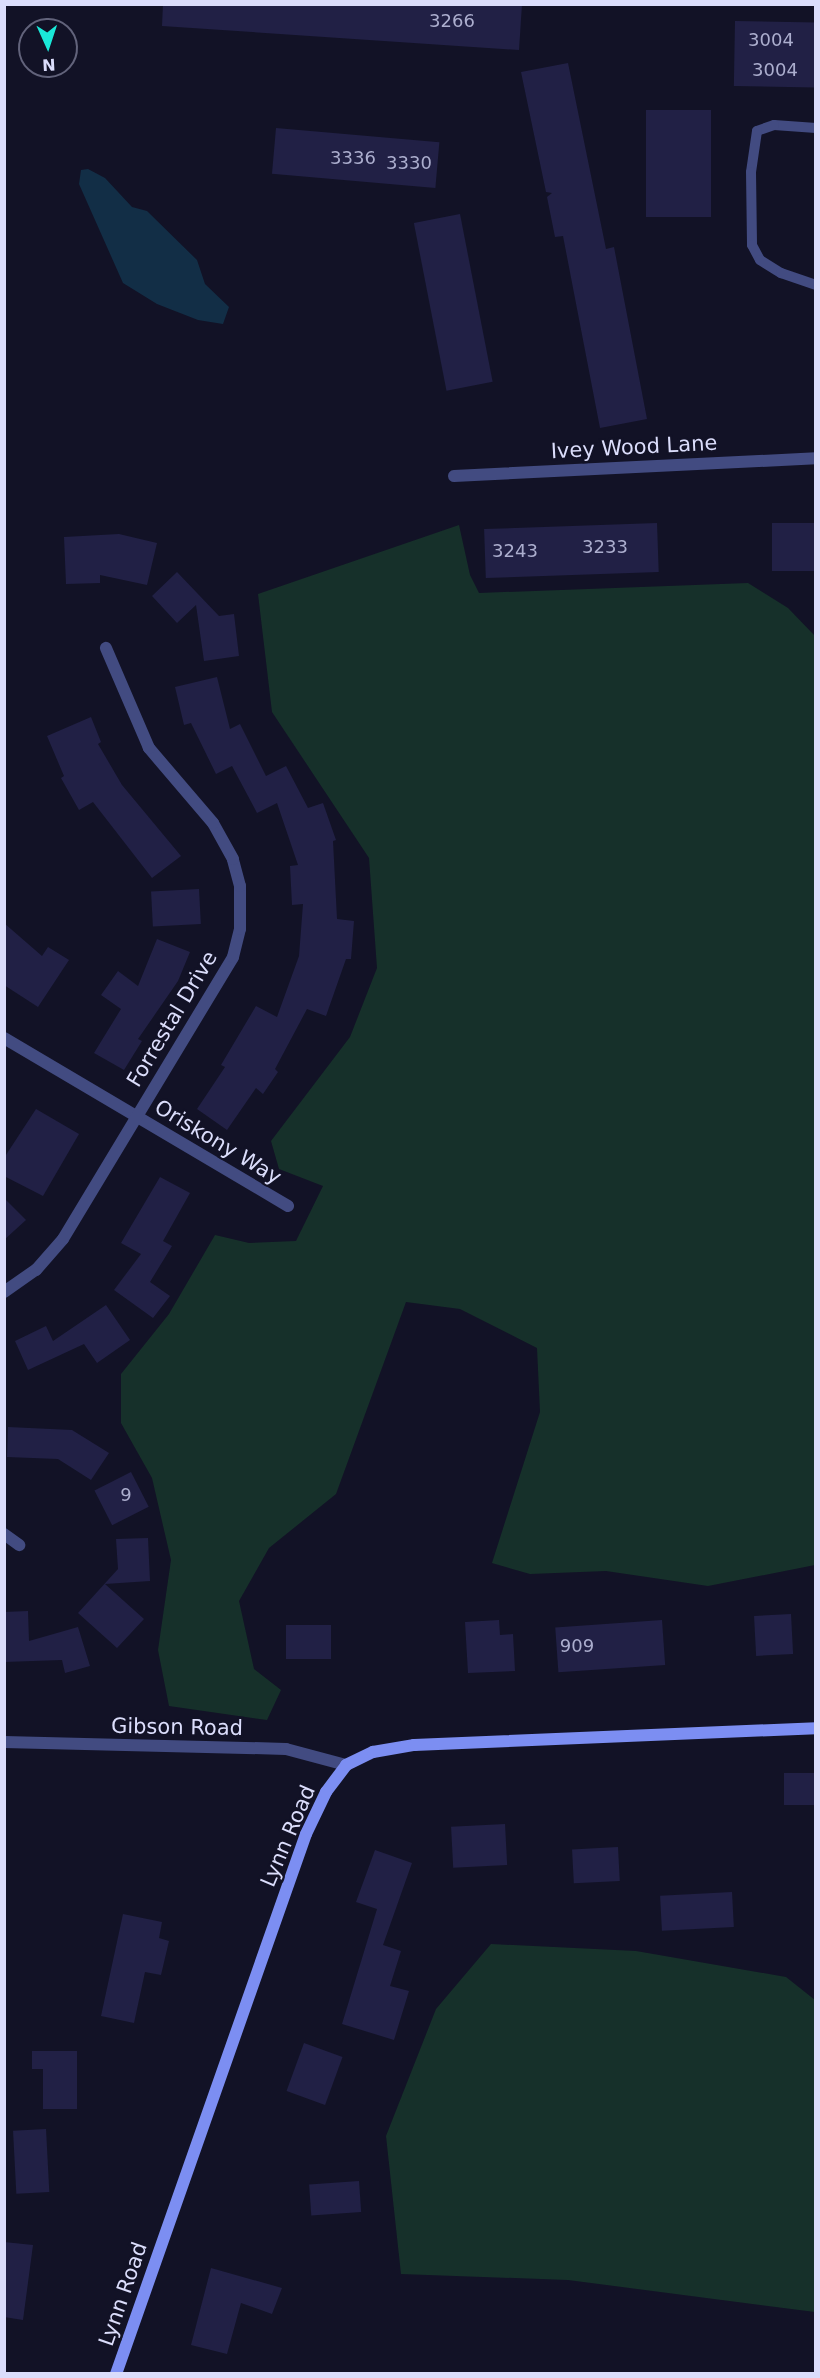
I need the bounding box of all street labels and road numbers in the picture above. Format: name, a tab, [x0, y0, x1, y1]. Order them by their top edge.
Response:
street label: Ivey Wood Lane	[550, 430, 718, 464]
street label: Forrestal Drive	[122, 946, 222, 1092]
street label: Oriskony Way	[150, 1094, 286, 1190]
street label: Gibson Road	[111, 1713, 243, 1741]
street label: Lynn Road	[255, 1781, 321, 1891]
street label: Lynn Road	[93, 2239, 153, 2349]

